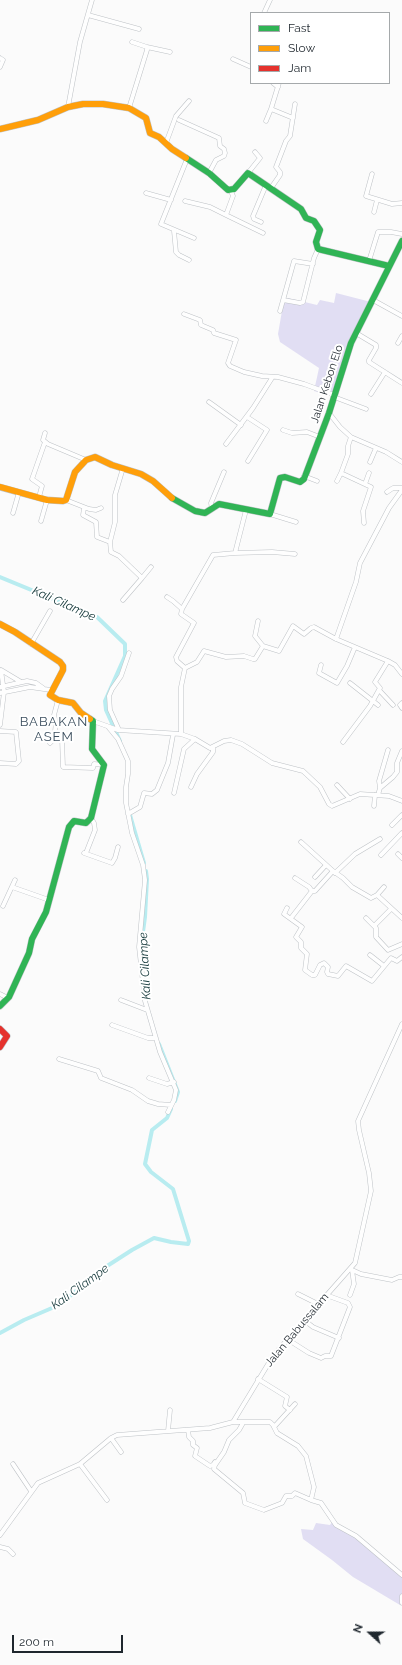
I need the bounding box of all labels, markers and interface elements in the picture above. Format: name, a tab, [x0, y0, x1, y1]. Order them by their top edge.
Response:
legend	[250, 12, 390, 84]
text: Fast	[288, 21, 311, 35]
text: Slow	[288, 41, 315, 55]
text: Jam	[288, 61, 311, 75]
street label: Jalan Kebon Elo	[308, 343, 346, 425]
water label: Kali Cilampe	[30, 584, 98, 624]
district label: BABAKAN ASEM	[20, 714, 88, 745]
water label: Kali Cilampe	[136, 932, 154, 1000]
water label: Kali Cilampe	[48, 1261, 112, 1313]
street label: Jalan Babussalam	[262, 1291, 332, 1369]
north arrow	[350, 1613, 390, 1653]
text: N	[351, 1622, 366, 1635]
scale bar	[14, 1627, 125, 1653]
text: 200 m	[19, 1635, 54, 1649]

